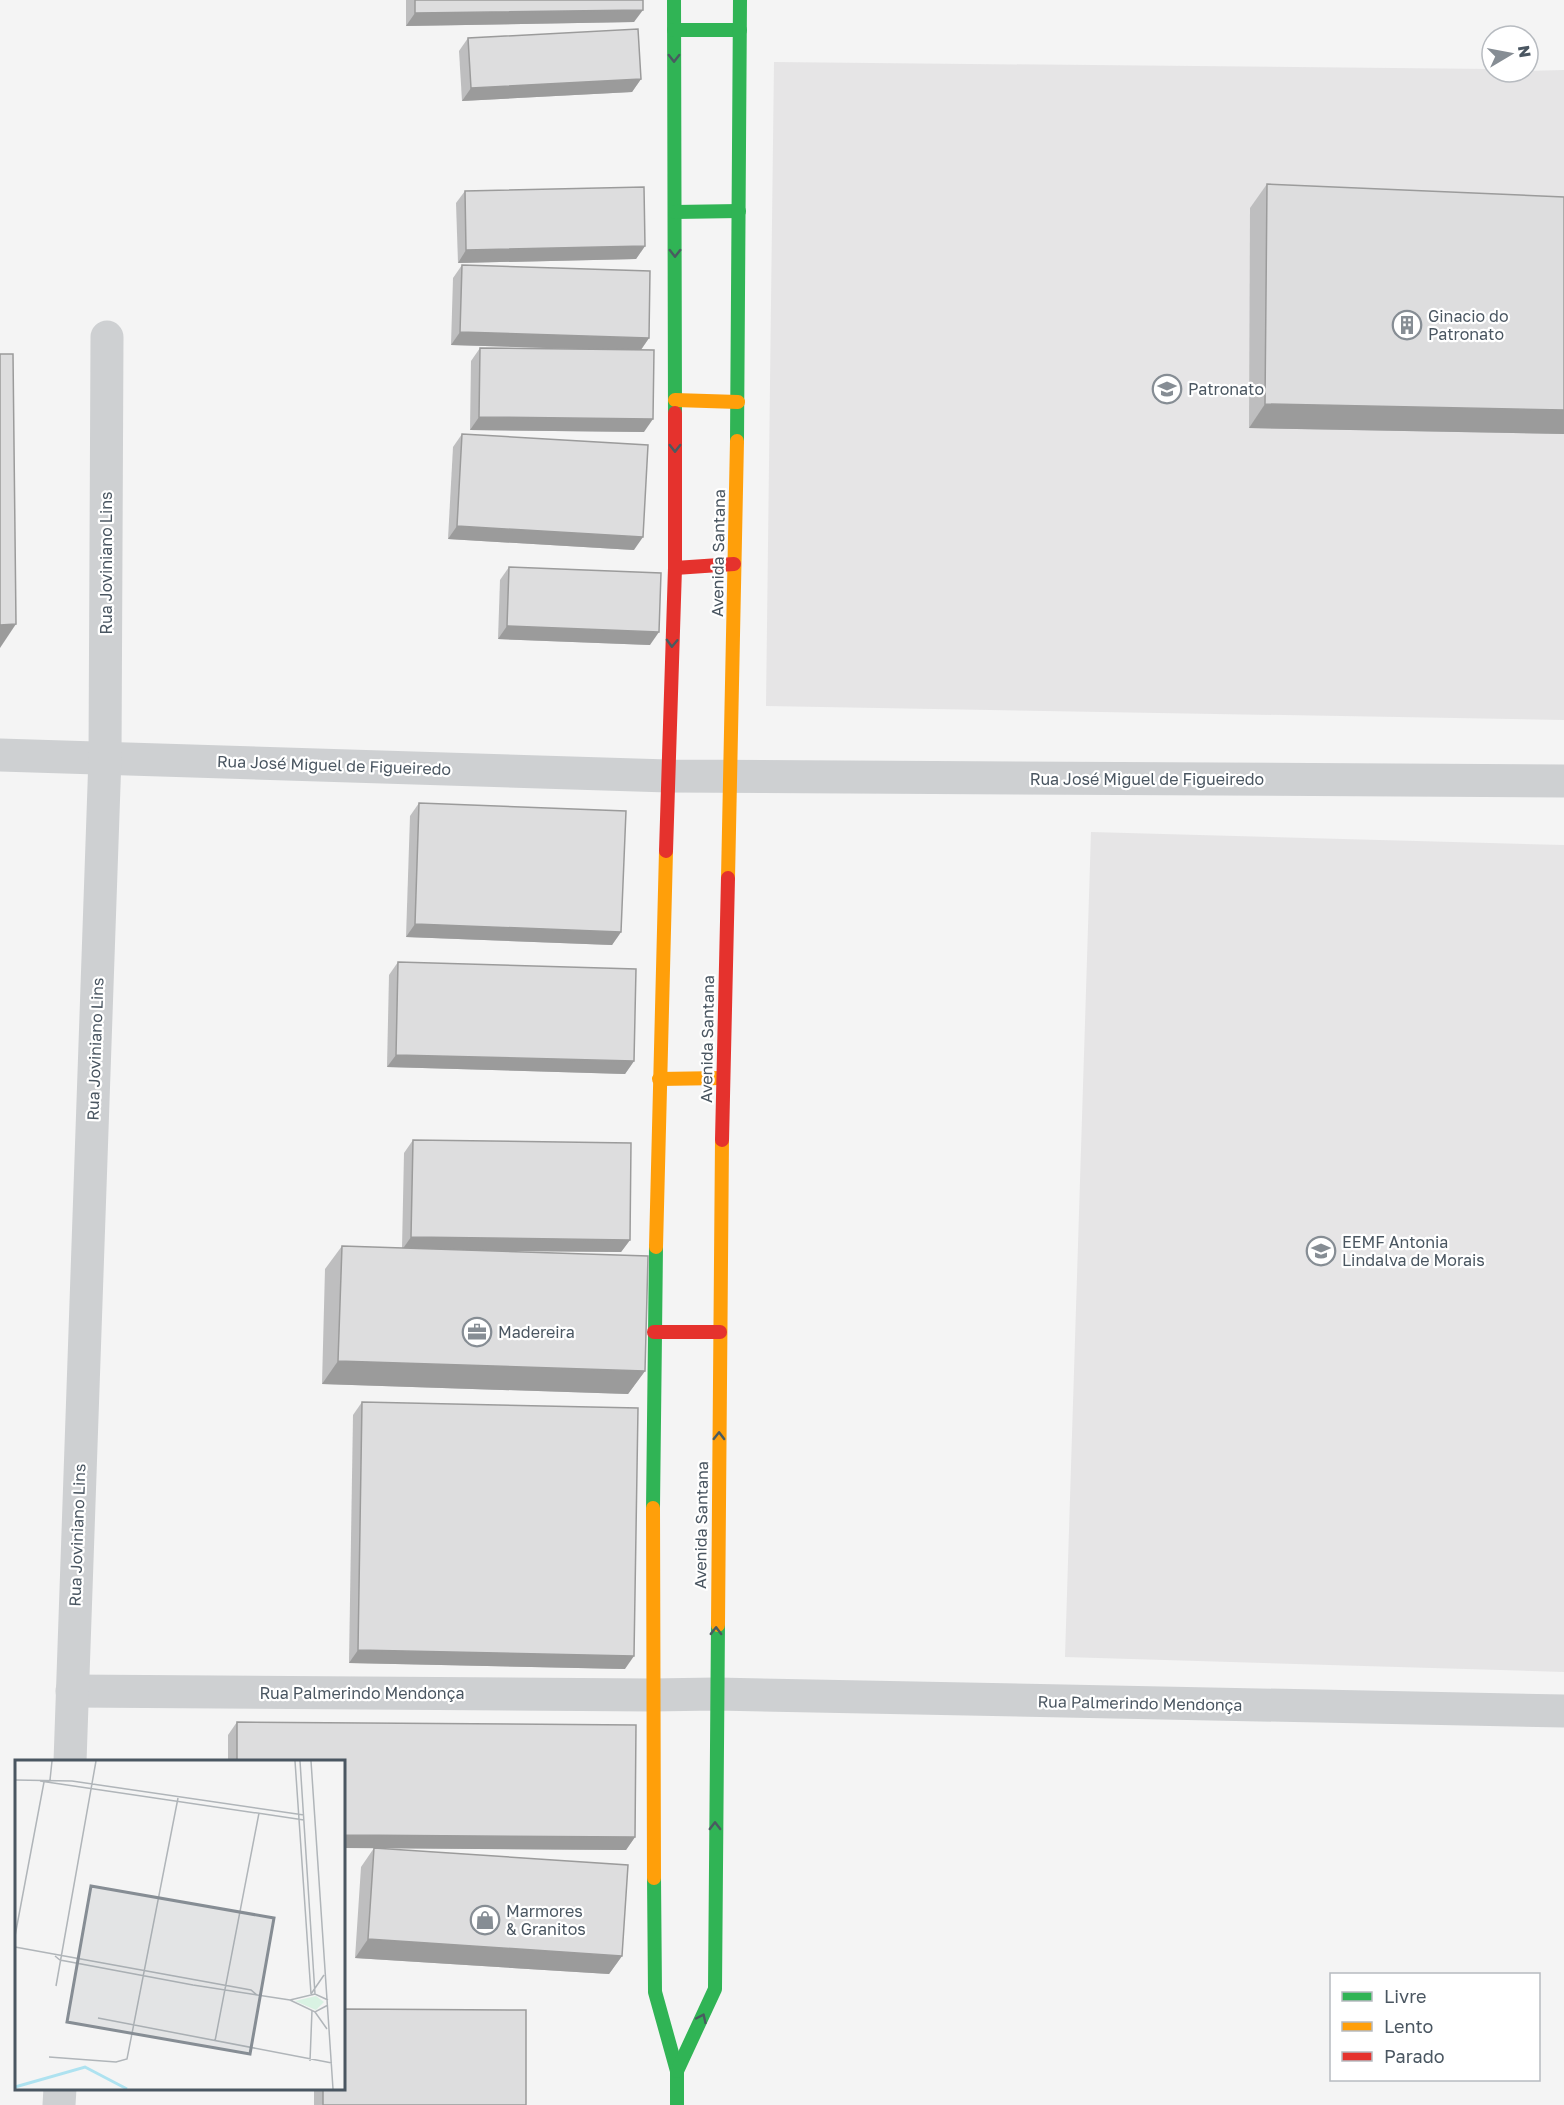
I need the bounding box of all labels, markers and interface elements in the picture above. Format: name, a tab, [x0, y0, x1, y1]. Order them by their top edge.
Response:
north arrow	[1480, 24, 1540, 84]
text: N	[1514, 44, 1536, 59]
one-way arrow	[668, 54, 680, 63]
one-way arrow	[669, 249, 681, 258]
place label: Ginacio do Patronato	[1428, 306, 1509, 344]
building icon: Ginacio do Patronato	[1391, 309, 1423, 341]
school or university icon: Patronato	[1151, 373, 1183, 405]
place label: Patronato	[1188, 379, 1264, 399]
one-way arrow	[669, 444, 681, 453]
street label: Avenida Santana	[707, 489, 729, 617]
street label: Rua Joviniano Lins	[96, 491, 116, 635]
one-way arrow	[666, 639, 678, 648]
street label: Rua José Miguel de Figueiredo	[217, 751, 451, 779]
street label: Rua José Miguel de Figueiredo	[1030, 769, 1264, 789]
street label: Avenida Santana	[696, 975, 718, 1103]
street label: Rua Joviniano Lins	[83, 977, 107, 1121]
place label: EEMF Antonia Lindalva de Morais	[1342, 1232, 1485, 1270]
school or university icon: EEMF Antonia Lindalva de Morais	[1305, 1235, 1337, 1267]
office icon: Madereira	[461, 1316, 493, 1348]
place label: Madereira	[498, 1322, 575, 1342]
one-way arrow	[713, 1431, 725, 1440]
street label: Avenida Santana	[690, 1461, 712, 1589]
street label: Rua Joviniano Lins	[65, 1463, 89, 1607]
one-way arrow	[710, 1626, 723, 1635]
street label: Rua Palmerindo Mendonça	[260, 1683, 464, 1703]
street label: Rua Palmerindo Mendonça	[1037, 1691, 1243, 1715]
inset map	[15, 1760, 345, 2090]
one-way arrow	[709, 1821, 721, 1830]
place label: Marmores & Granitos	[506, 1901, 586, 1939]
shop icon: Marmores & Granitos	[469, 1904, 501, 1936]
legend	[1330, 1973, 1540, 2081]
text: Livre	[1384, 1985, 1426, 2007]
one-way arrow	[694, 2013, 706, 2024]
text: Lento	[1384, 2015, 1433, 2037]
text: Parado	[1384, 2045, 1445, 2067]

